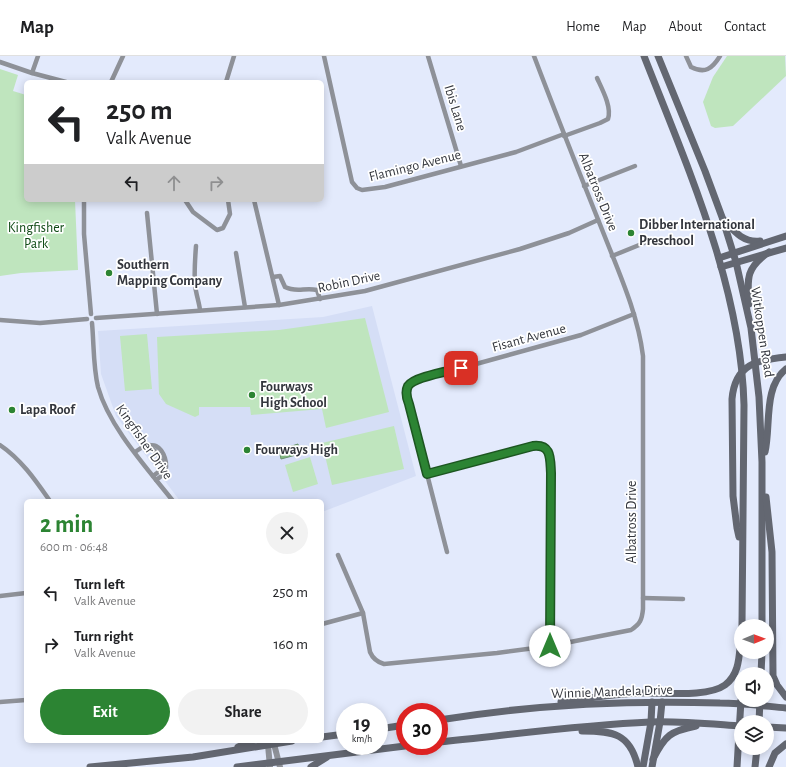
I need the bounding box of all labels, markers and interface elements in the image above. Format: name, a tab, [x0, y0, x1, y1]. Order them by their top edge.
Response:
text: Map	[20, 18, 54, 37]
text: Home	[566, 20, 600, 34]
text: Map	[622, 20, 646, 34]
text: About	[668, 20, 702, 34]
text: Contact	[724, 20, 766, 34]
street label: Ibis Lane	[441, 83, 469, 133]
icon: left	[40, 96, 92, 148]
text: 250 m	[106, 97, 173, 125]
text: Valk Avenue	[106, 130, 192, 148]
street label: Flamingo Avenue	[367, 148, 463, 184]
street label: Albatross Drive	[576, 151, 620, 233]
icon: left	[121, 172, 143, 194]
icon: ahead	[163, 172, 185, 194]
icon: right	[205, 172, 227, 194]
place label: Dibber International Preschool	[639, 218, 755, 248]
park label: Kingfisher Park	[8, 221, 65, 251]
marker: Dibber International Preschool	[626, 228, 636, 238]
place label: Southern Mapping Company	[117, 258, 223, 288]
marker: Southern Mapping Company	[104, 268, 114, 278]
street label: Robin Drive	[317, 269, 381, 295]
street label: Witkoppen Road	[748, 286, 776, 378]
street label: Fisant Avenue	[491, 321, 567, 355]
pin	[444, 351, 478, 385]
icon: arrive	[450, 357, 472, 379]
place label: Fourways High School	[260, 380, 327, 410]
marker: Fourways High School	[247, 390, 257, 400]
street label: Kingfisher Drive	[113, 402, 175, 482]
place label: Lapa Roof	[20, 403, 76, 417]
marker: Lapa Roof	[7, 405, 17, 415]
place label: Fourways High	[255, 443, 338, 457]
marker: Fourways High	[242, 445, 252, 455]
street label: Albatross Drive	[625, 481, 639, 563]
button: close	[266, 512, 308, 554]
text: 2 min	[40, 513, 93, 537]
text: 600 m · 06:48	[40, 541, 108, 554]
text: Turn left	[74, 577, 125, 592]
icon: left	[40, 582, 62, 604]
text: 250 m	[273, 585, 308, 600]
text: Valk Avenue	[74, 595, 136, 608]
north arrow	[734, 619, 774, 659]
map controls	[734, 619, 774, 755]
position arrow	[529, 625, 571, 667]
text: Turn right	[74, 629, 133, 644]
icon: right	[40, 634, 62, 656]
text: 160 m	[273, 637, 308, 652]
text: Valk Avenue	[74, 647, 136, 660]
button: sound	[734, 667, 774, 707]
street label: Winnie Mandela Drive	[551, 683, 673, 701]
button: Exit	[40, 689, 170, 735]
button: Share	[178, 689, 308, 735]
speed limit sign: 30	[396, 703, 448, 755]
text: 19	[354, 714, 370, 734]
button: layers	[734, 715, 774, 755]
text: km/h	[352, 734, 372, 744]

